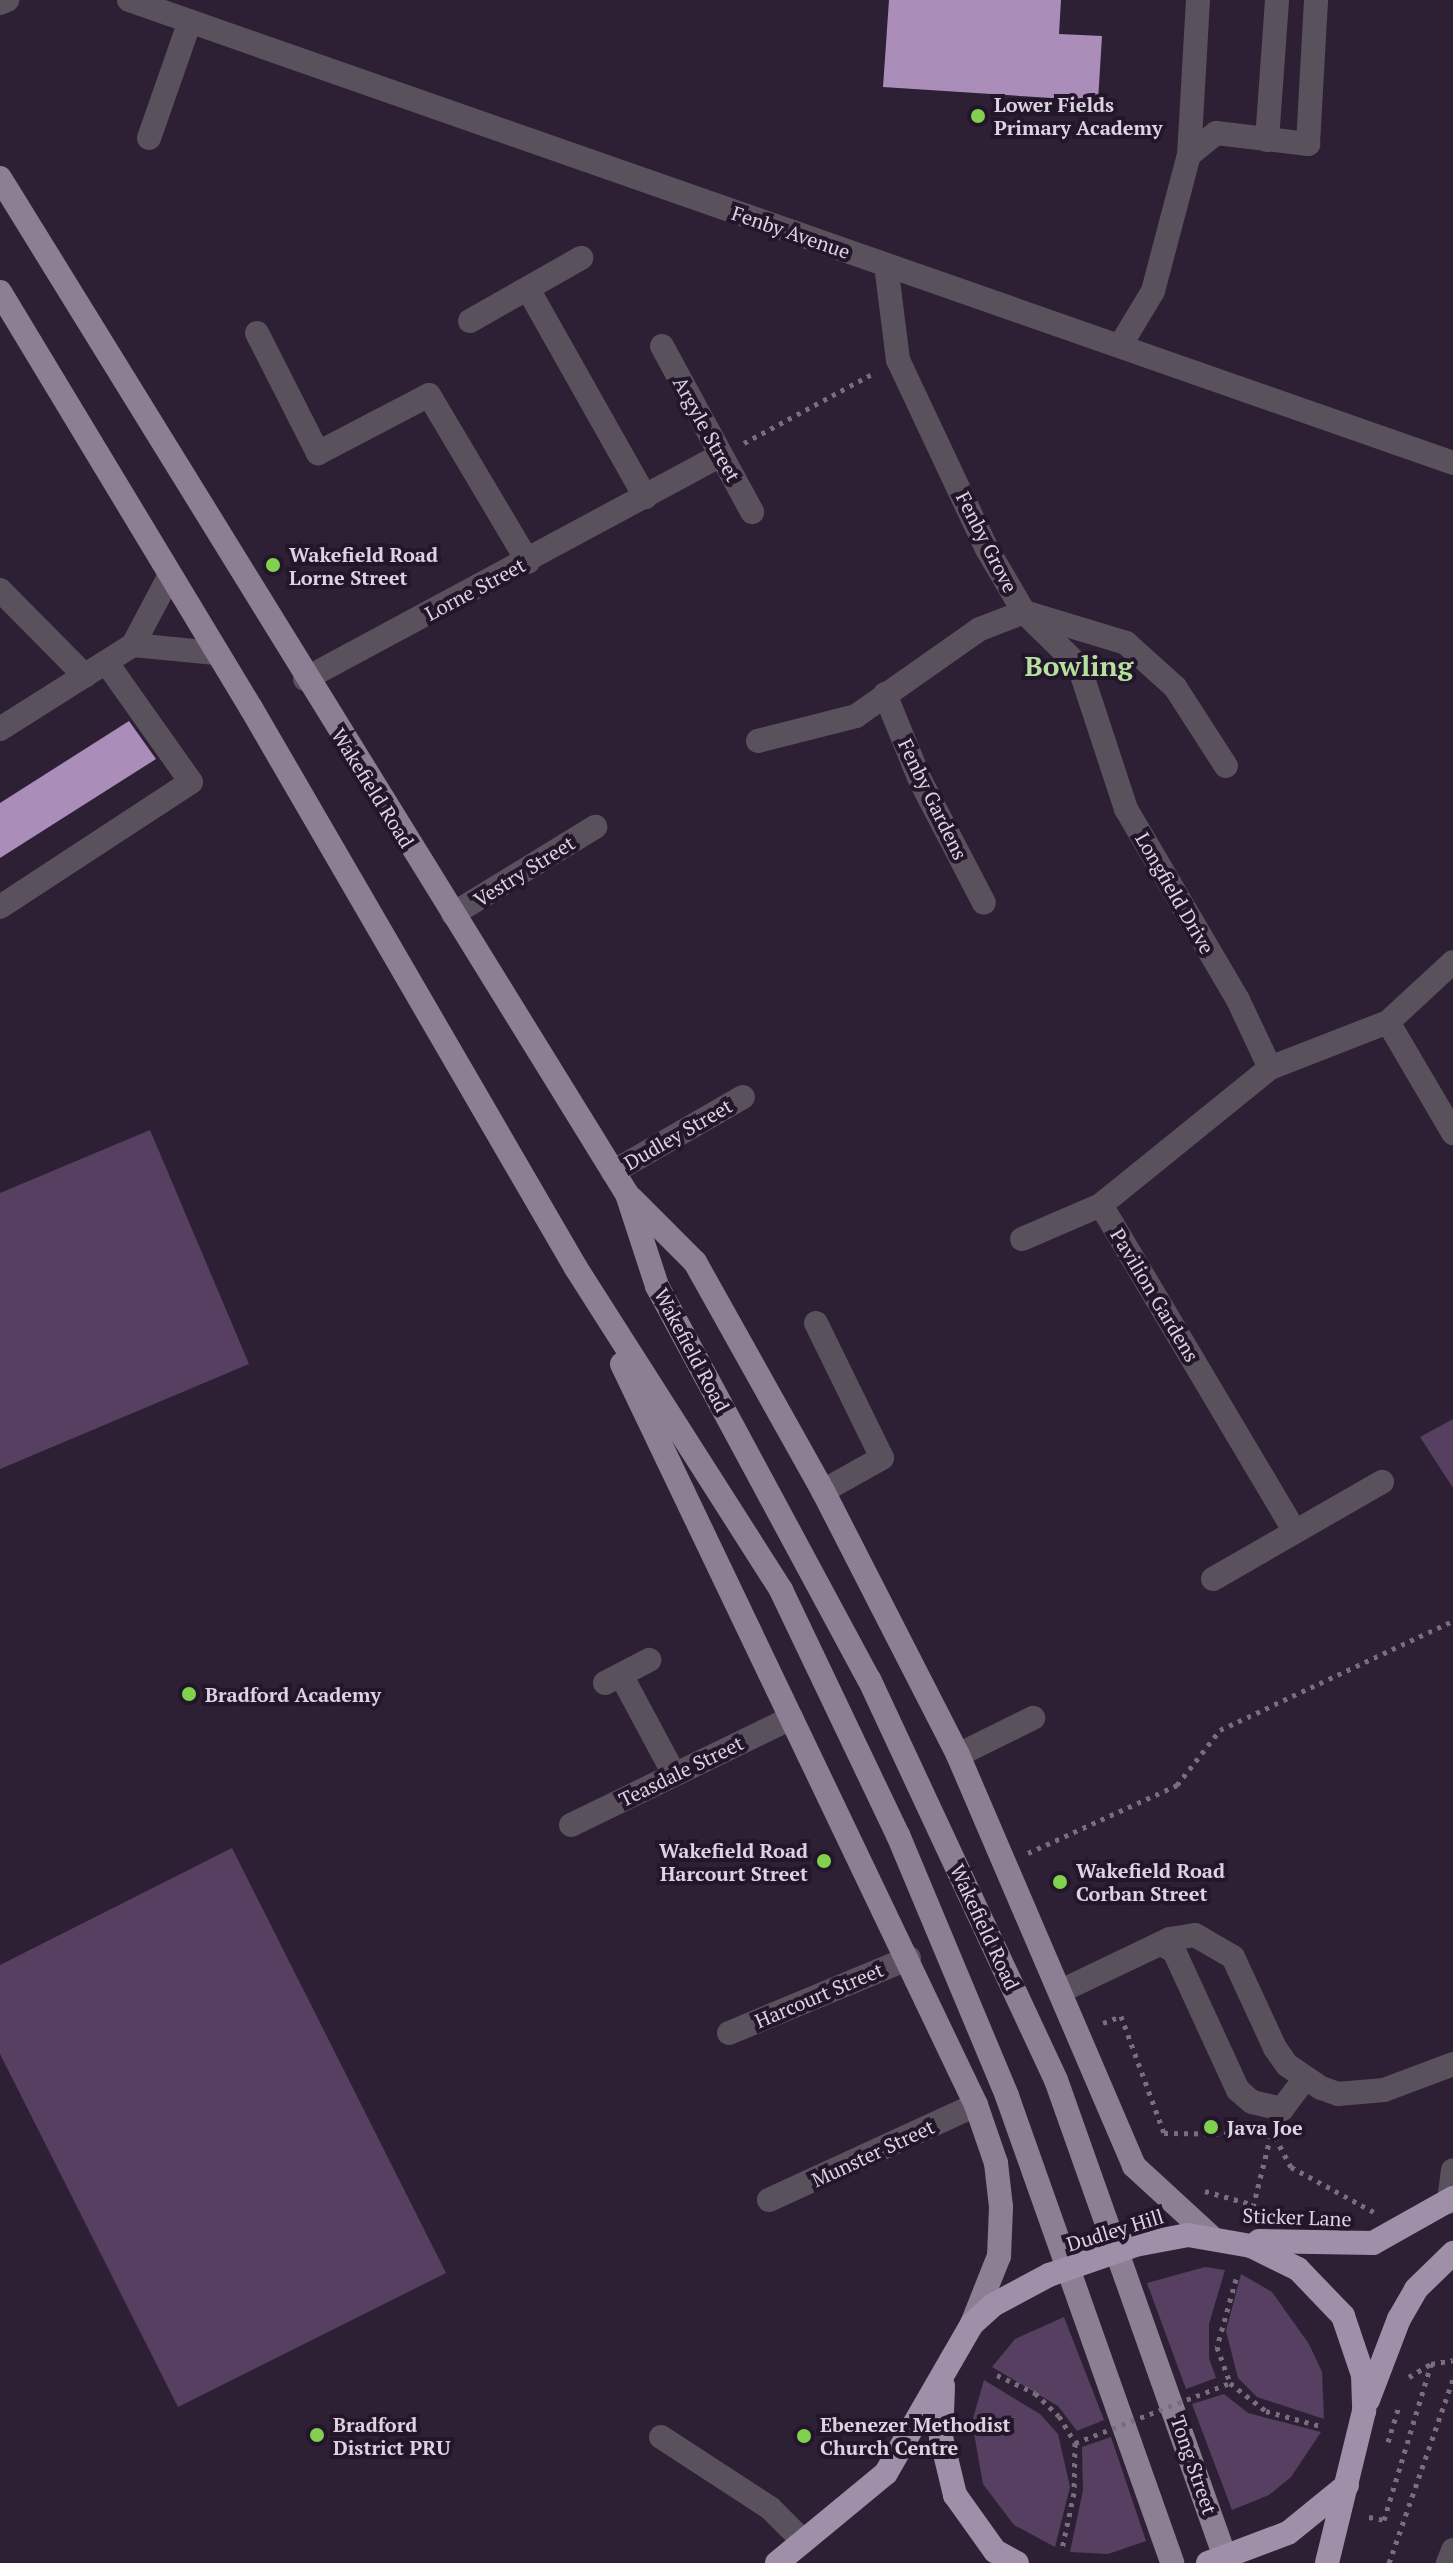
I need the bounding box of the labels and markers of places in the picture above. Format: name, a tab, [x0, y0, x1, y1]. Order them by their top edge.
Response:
place label: Lower Fields Primary Academy	[994, 92, 1163, 139]
marker: Lower Fields Primary Academy	[969, 107, 987, 125]
place label: Wakefield Road Lorne Street	[289, 542, 438, 589]
marker: Wakefield Road Lorne Street	[264, 556, 282, 574]
place label: Bradford Academy	[205, 1682, 381, 1706]
marker: Bradford Academy	[180, 1685, 198, 1703]
place label: Wakefield Road Harcourt Street	[659, 1838, 808, 1885]
marker: Wakefield Road Harcourt Street	[815, 1852, 833, 1870]
place label: Wakefield Road Corban Street	[1076, 1858, 1225, 1905]
marker: Wakefield Road Corban Street	[1051, 1873, 1069, 1891]
place label: Java Joe	[1227, 2115, 1303, 2139]
marker: Java Joe	[1202, 2118, 1220, 2136]
place label: Bradford District PRU	[333, 2412, 450, 2459]
place label: Ebenezer Methodist Church Centre	[820, 2412, 1010, 2459]
marker: Bradford District PRU	[308, 2426, 326, 2444]
marker: Ebenezer Methodist Church Centre	[795, 2427, 813, 2445]

